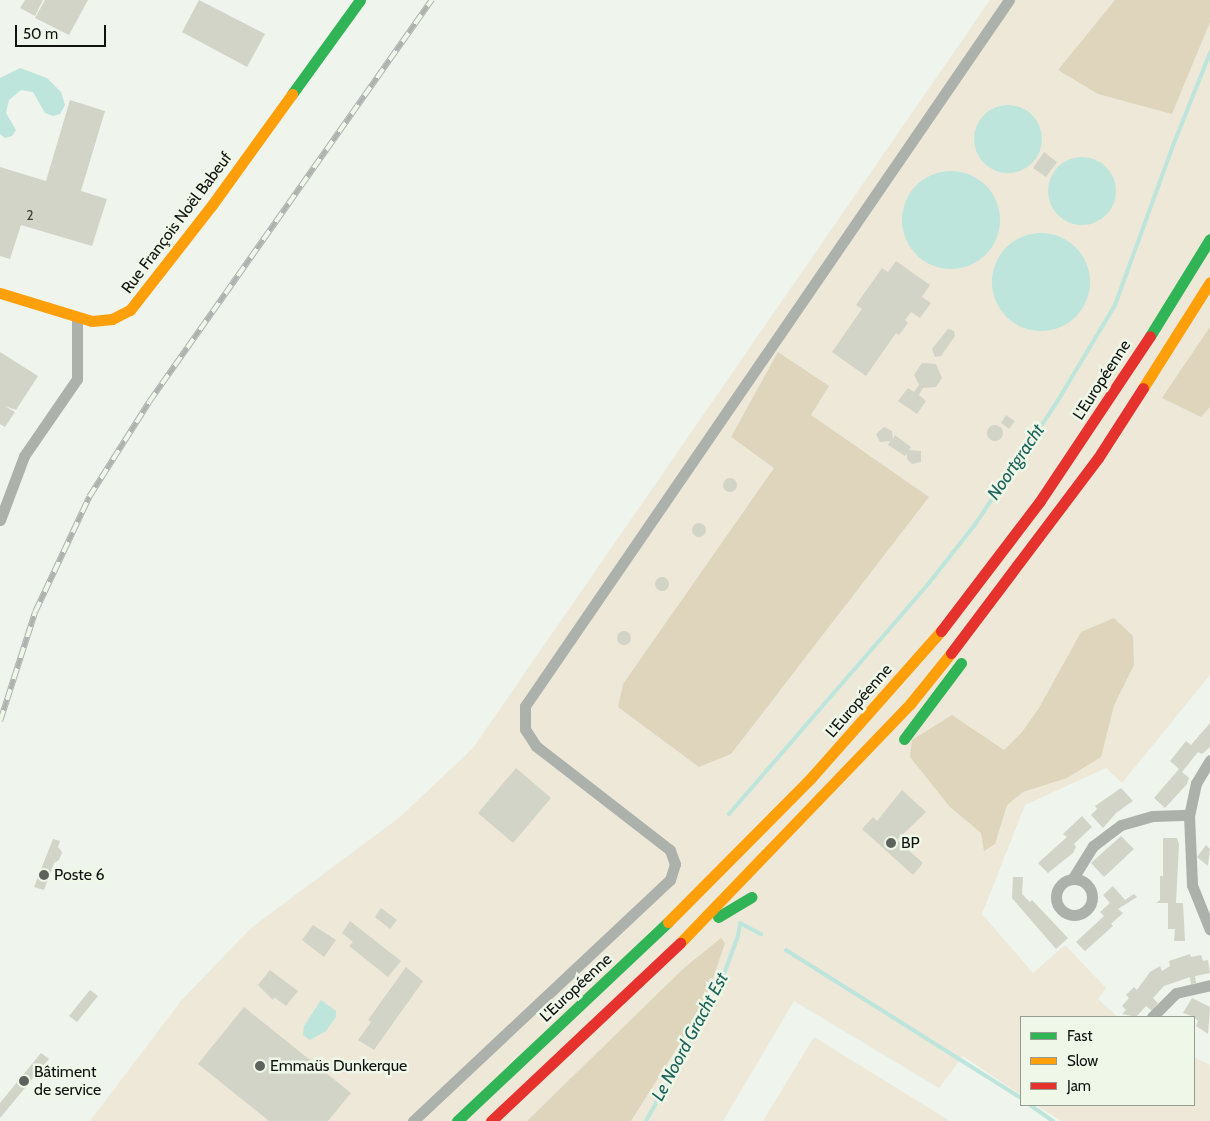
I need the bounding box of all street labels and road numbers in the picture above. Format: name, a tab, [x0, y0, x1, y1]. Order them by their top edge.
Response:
street label: Rue François Noël Babeuf	[118, 149, 236, 297]
street label: L'Européenne	[1069, 336, 1135, 424]
street label: L'Européenne	[822, 660, 896, 742]
street label: L'Européenne	[536, 950, 616, 1026]

